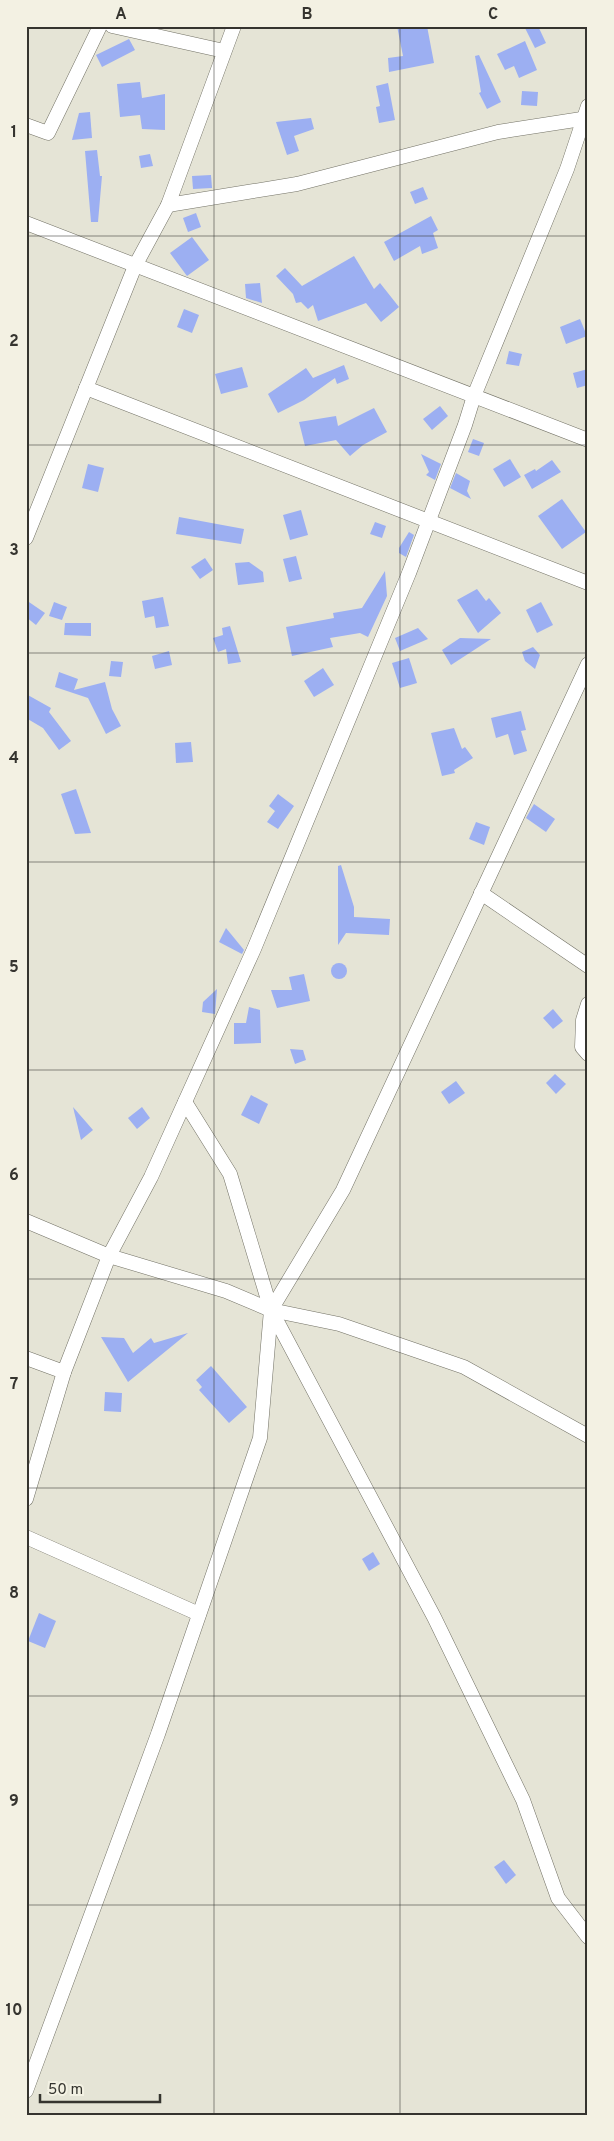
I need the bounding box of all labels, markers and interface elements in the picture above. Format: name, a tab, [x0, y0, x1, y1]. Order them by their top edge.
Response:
text: A	[115, 5, 127, 25]
text: B	[301, 5, 313, 25]
text: C	[488, 5, 498, 25]
text: 1	[11, 123, 17, 143]
text: 2	[9, 332, 19, 352]
text: 3	[9, 541, 19, 561]
text: 4	[9, 749, 19, 769]
text: 5	[9, 958, 19, 978]
text: 6	[9, 1166, 19, 1186]
text: 7	[10, 1375, 18, 1395]
text: 8	[9, 1584, 19, 1604]
text: 9	[9, 1792, 19, 1812]
text: 10	[6, 2001, 22, 2021]
scale bar	[40, 2071, 160, 2103]
text: 50 m	[48, 2081, 83, 2100]

